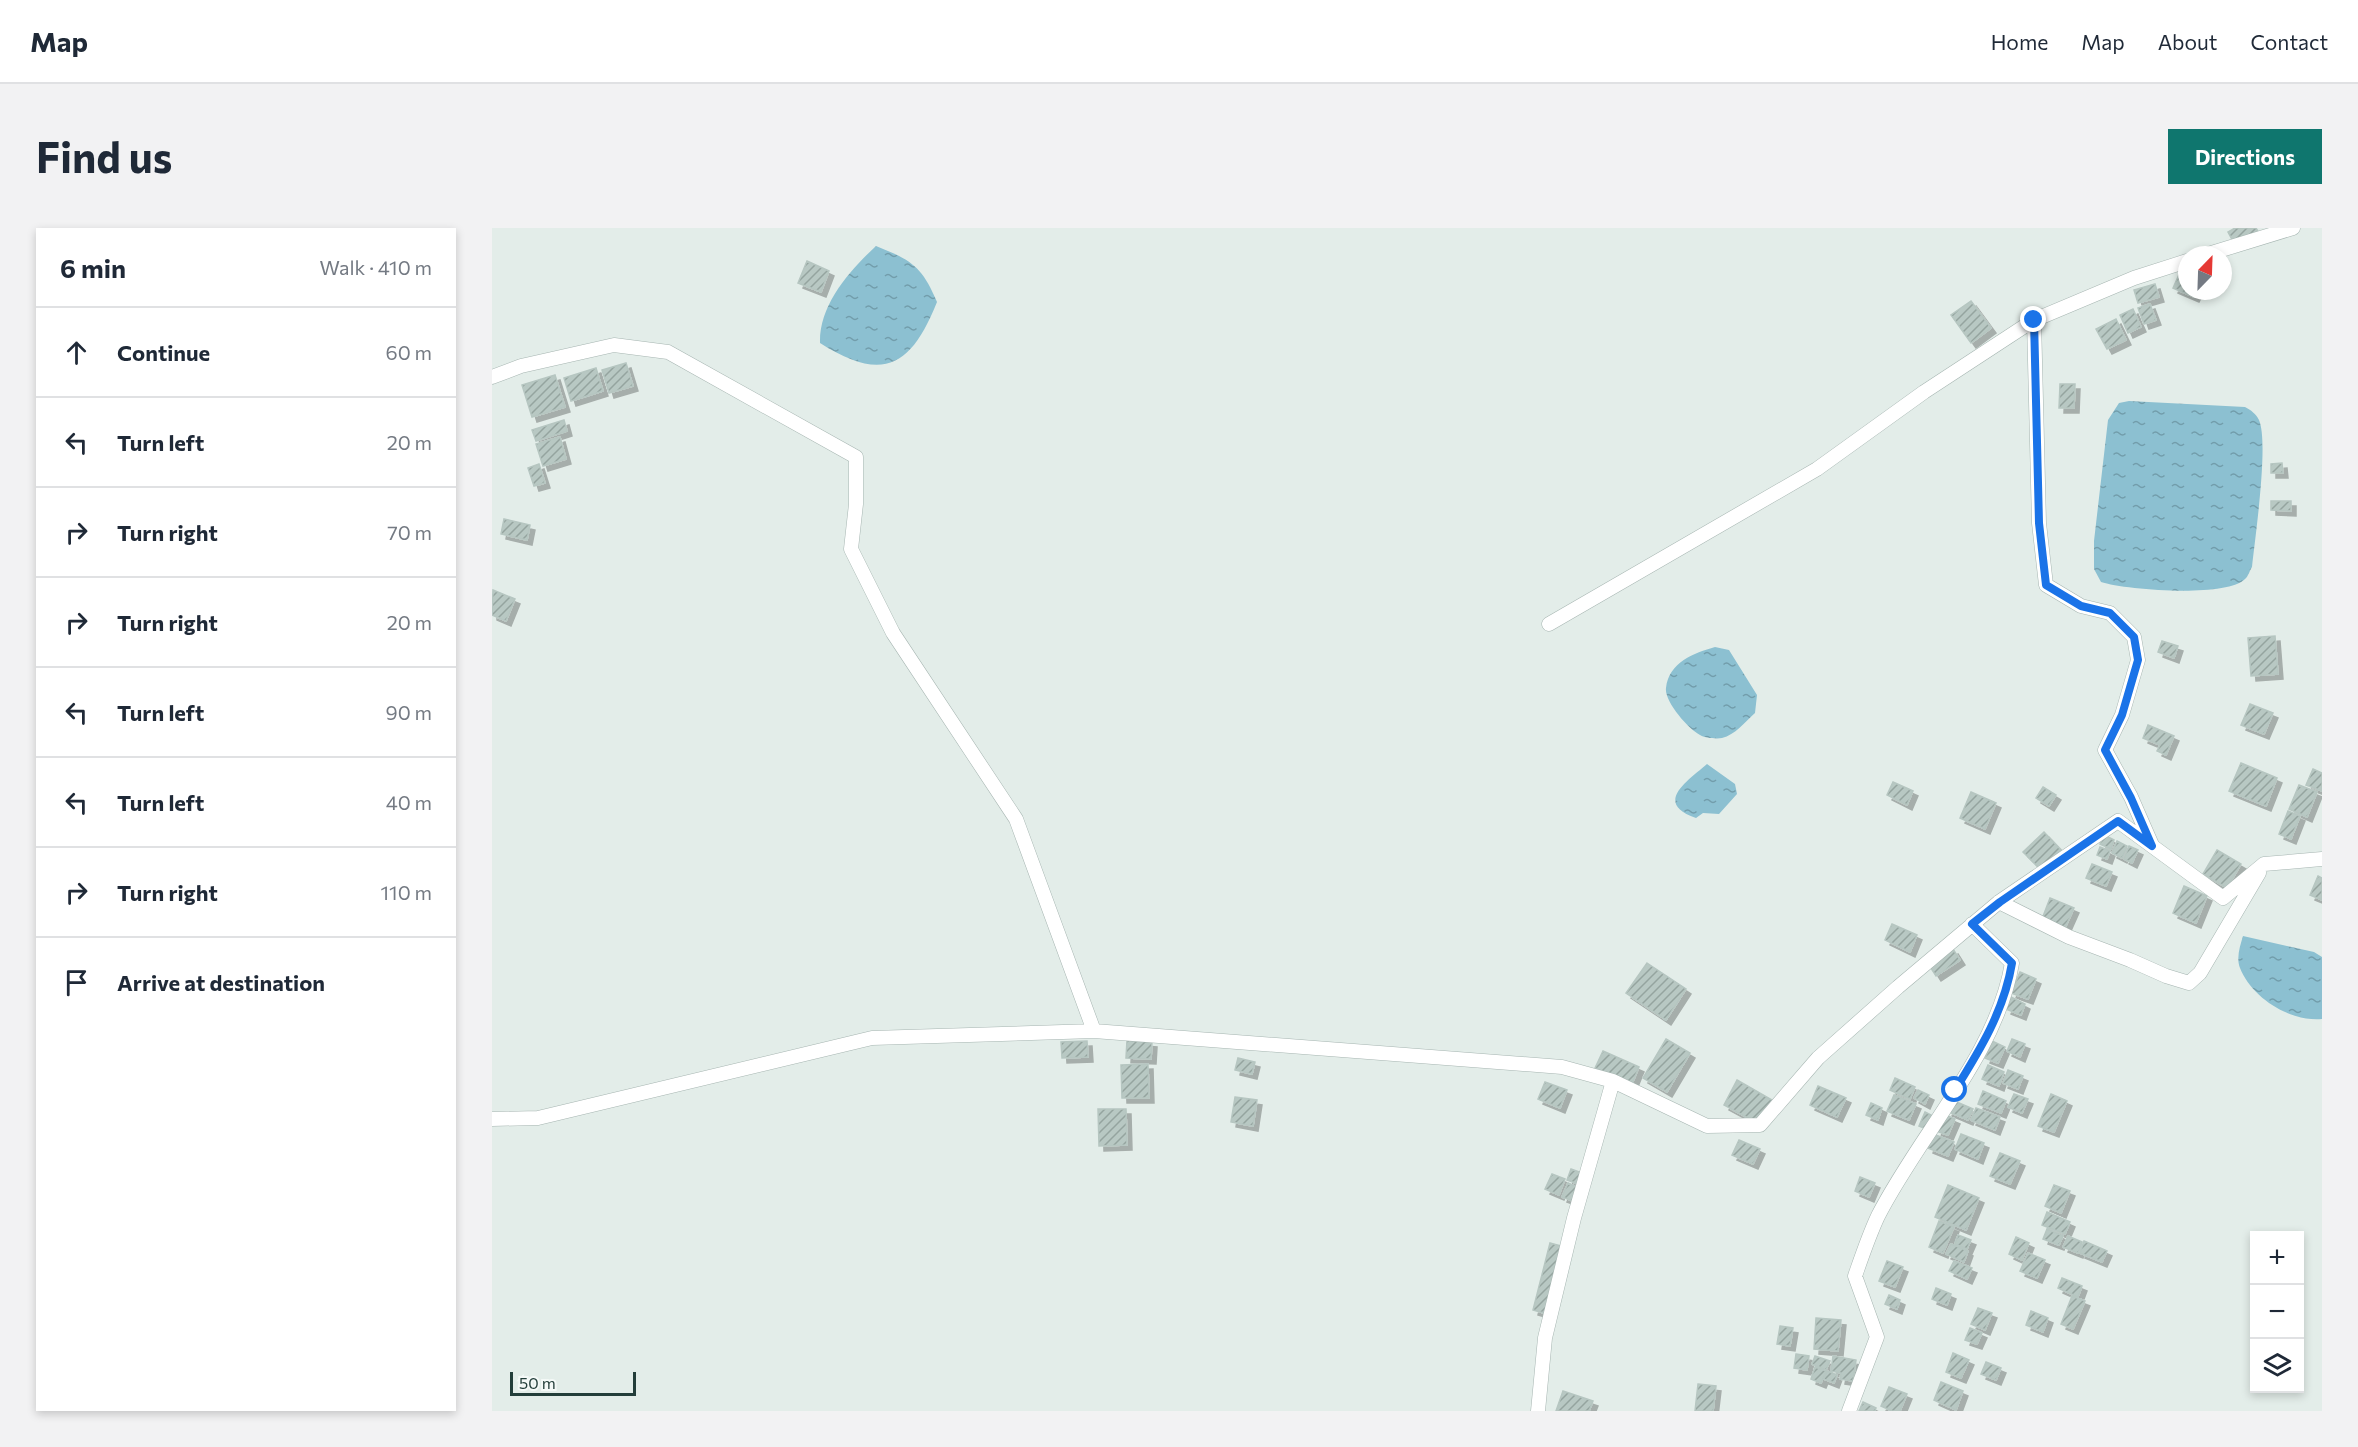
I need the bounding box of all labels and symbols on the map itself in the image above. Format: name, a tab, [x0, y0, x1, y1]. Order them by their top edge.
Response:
north arrow	[2178, 246, 2232, 300]
route end	[2020, 306, 2046, 332]
route start	[1941, 1076, 1967, 1102]
scale bar	[510, 1369, 636, 1396]

